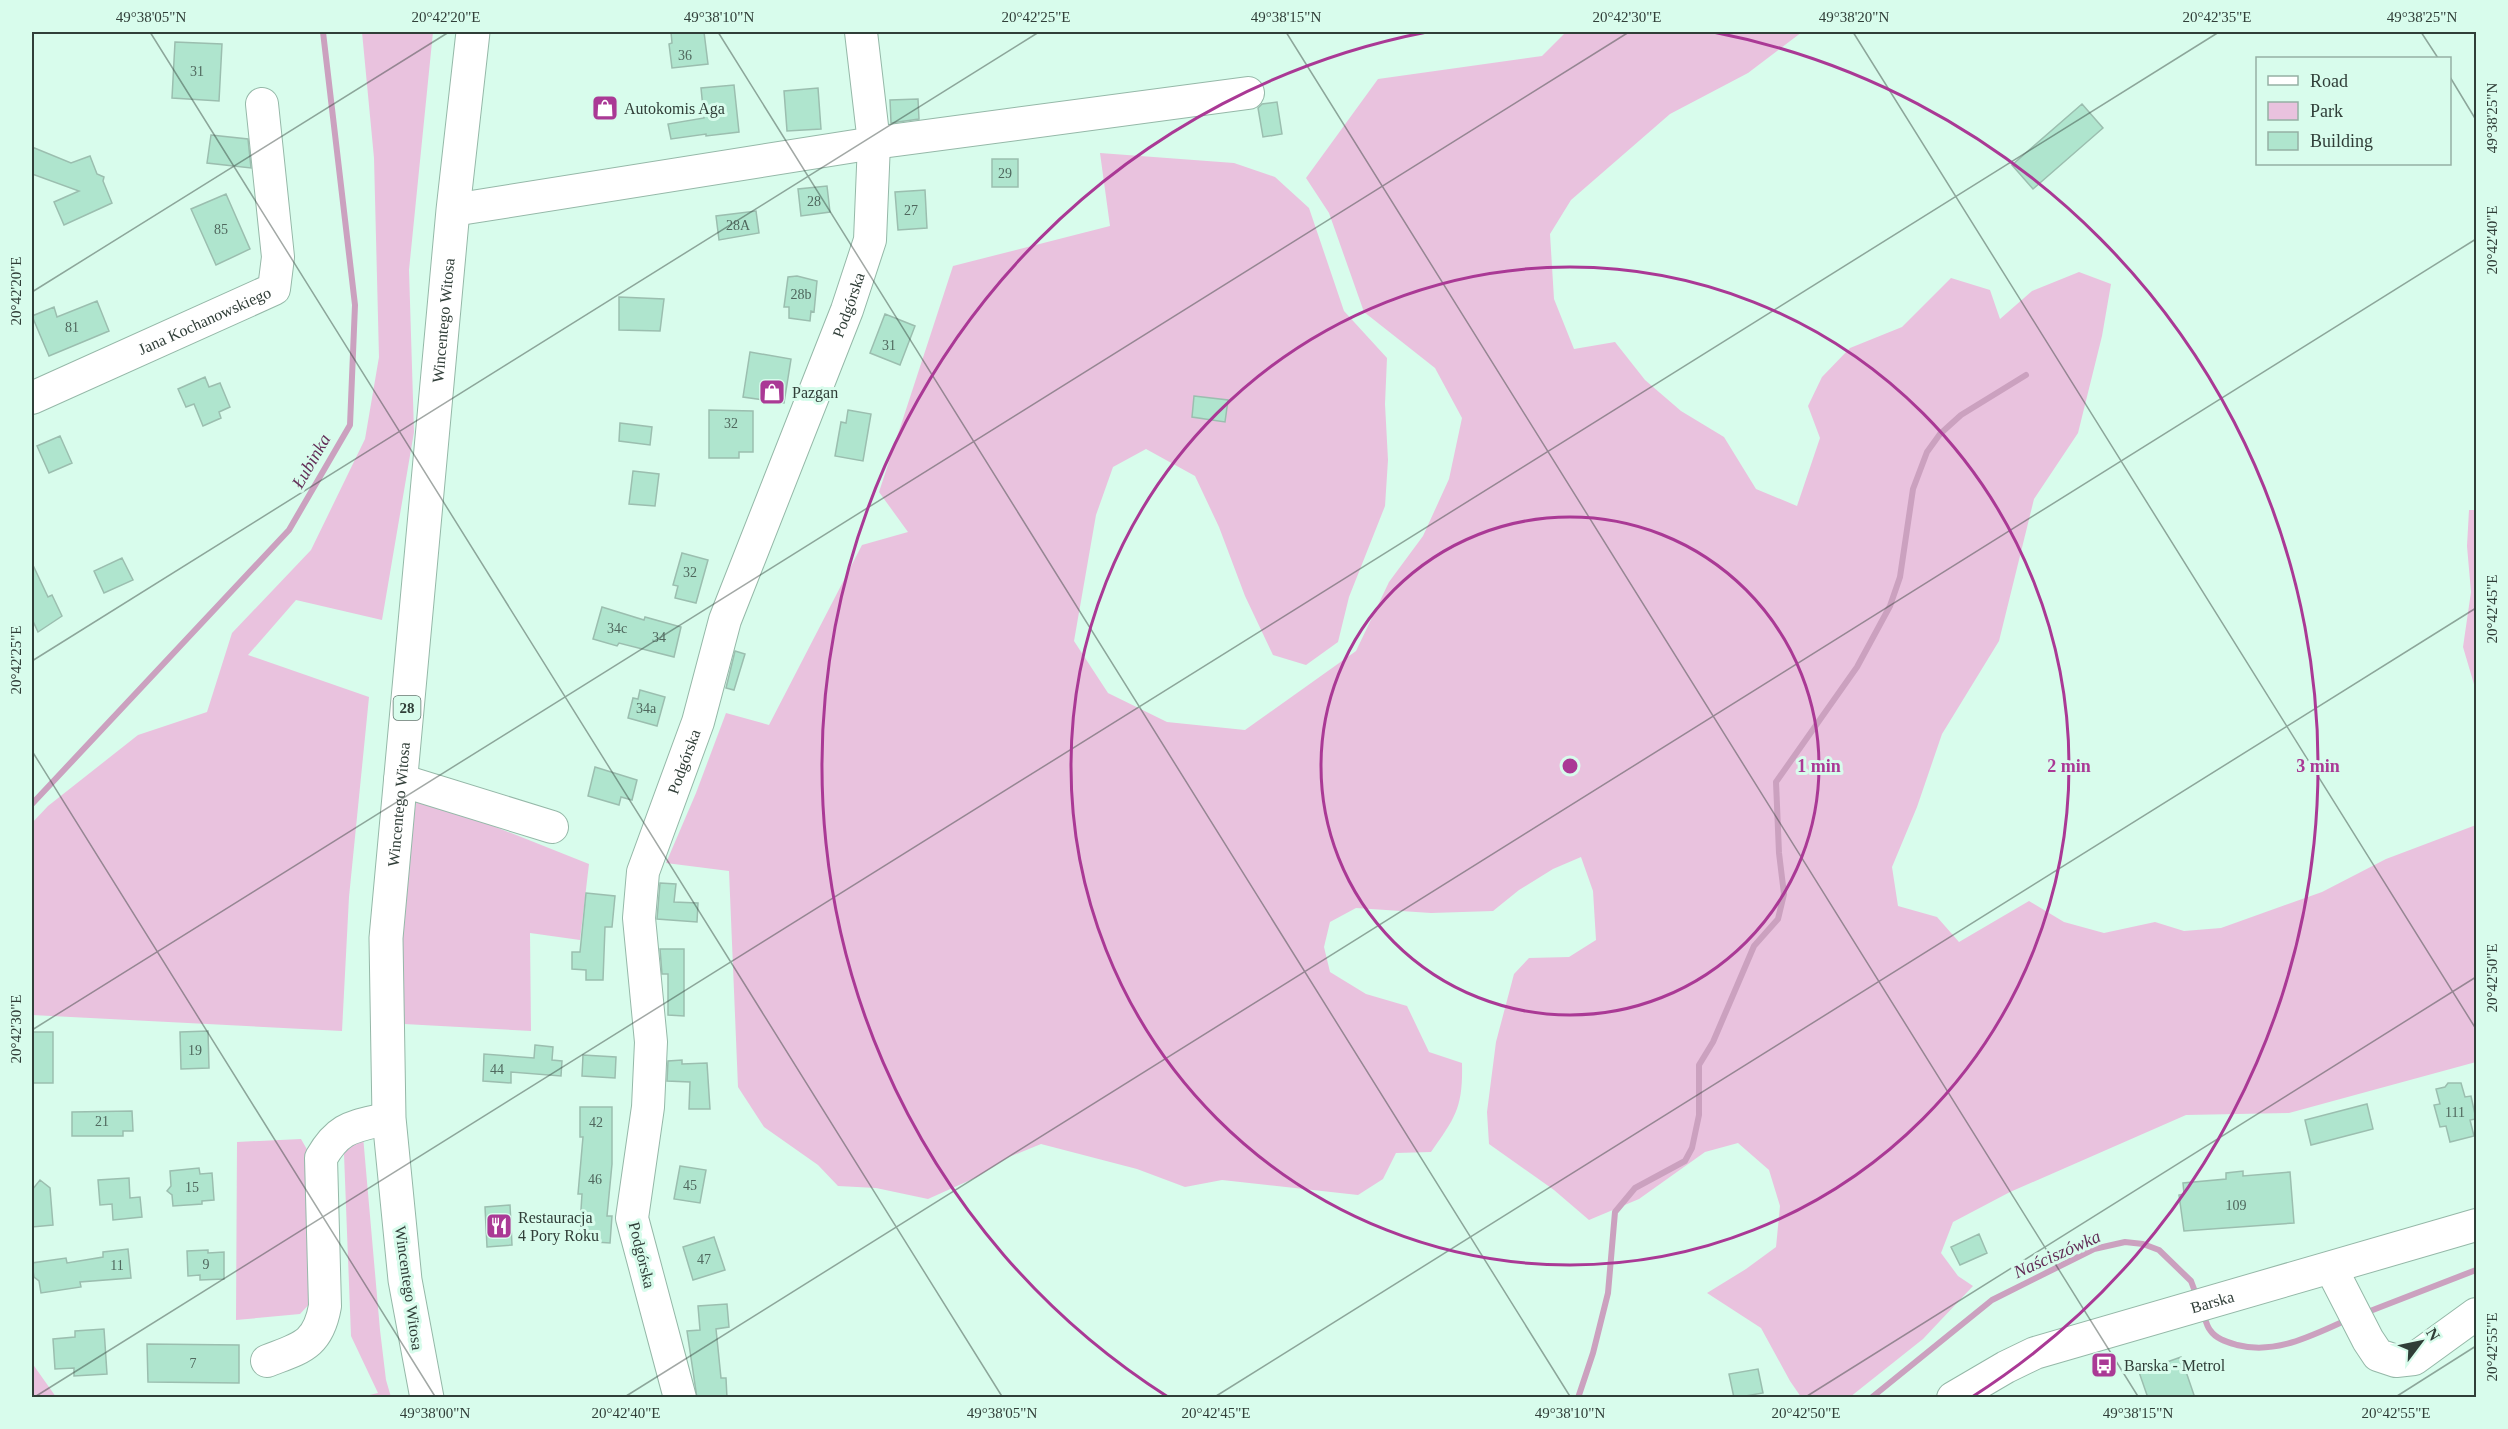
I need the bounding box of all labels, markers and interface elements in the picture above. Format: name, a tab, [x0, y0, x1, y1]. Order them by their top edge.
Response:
text: 49°38'05"N	[116, 9, 186, 25]
text: 20°42'20"E	[412, 9, 481, 25]
text: 49°38'10"N	[684, 9, 754, 25]
text: 20°42'25"E	[1002, 9, 1071, 25]
text: 49°38'15"N	[1251, 9, 1321, 25]
text: 20°42'30"E	[1593, 9, 1662, 25]
text: 49°38'20"N	[1819, 9, 1889, 25]
text: 20°42'35"E	[2183, 9, 2252, 25]
text: 49°38'25"N	[2387, 9, 2457, 25]
house number: 36	[678, 48, 692, 63]
legend	[2256, 57, 2451, 165]
house number: 31	[190, 64, 204, 79]
text: Road	[2310, 71, 2348, 91]
text: 49°38'25"N	[2484, 83, 2500, 153]
shop icon: Autokomis Aga	[590, 93, 620, 123]
place label: Autokomis Aga	[624, 100, 725, 118]
text: Park	[2310, 101, 2343, 121]
text: Building	[2310, 131, 2373, 151]
house number: 29	[998, 166, 1012, 181]
house number: 28	[807, 194, 821, 209]
house number: 27	[904, 203, 918, 218]
text: 20°42'40"E	[2484, 206, 2500, 275]
house number: 28A	[726, 218, 751, 233]
house number: 85	[214, 222, 228, 237]
text: 20°42'20"E	[8, 257, 24, 326]
street label: Wincentego Witosa	[429, 257, 457, 384]
street label: Podgórska	[829, 270, 867, 340]
street label: Jana Kochanowskiego	[135, 283, 273, 358]
house number: 28b	[791, 287, 812, 302]
house number: 81	[65, 320, 79, 335]
house number: 31	[882, 338, 896, 353]
shop icon: Pazgan	[757, 377, 787, 407]
place label: Pazgan	[792, 384, 838, 402]
house number: 32	[724, 416, 738, 431]
water label: Łubinka	[287, 430, 334, 492]
house number: 32	[683, 565, 697, 580]
text: 20°42'45"E	[2484, 575, 2500, 644]
house number: 34c	[607, 621, 627, 636]
text: 20°42'25"E	[8, 626, 24, 695]
house number: 34	[652, 630, 666, 645]
road number: 28	[394, 696, 420, 720]
house number: 34a	[636, 701, 657, 716]
street label: Podgórska	[664, 727, 703, 796]
street label: Wincentego Witosa	[384, 741, 412, 867]
centre of rings	[1560, 756, 1580, 776]
text: 1 min	[1797, 756, 1841, 776]
text: 2 min	[2047, 756, 2091, 776]
text: 3 min	[2296, 756, 2340, 776]
text: 20°42'50"E	[2484, 944, 2500, 1013]
text: 20°42'30"E	[8, 995, 24, 1064]
house number: 19	[188, 1043, 202, 1058]
house number: 44	[490, 1062, 504, 1077]
house number: 111	[2445, 1105, 2465, 1120]
house number: 21	[95, 1114, 109, 1129]
house number: 42	[589, 1115, 603, 1130]
house number: 46	[588, 1172, 602, 1187]
house number: 45	[683, 1178, 697, 1193]
house number: 15	[185, 1180, 199, 1195]
house number: 109	[2226, 1198, 2247, 1213]
place label: Restauracja 4 Pory Roku	[518, 1209, 599, 1245]
restaurant icon: Restauracja 4 Pory Roku	[484, 1211, 514, 1241]
street label: Podgórska	[625, 1220, 658, 1290]
street label: Wincentego Witosa	[391, 1225, 426, 1351]
water label: Naściszówka	[2010, 1226, 2104, 1282]
house number: 47	[697, 1252, 711, 1267]
house number: 9	[203, 1257, 210, 1272]
house number: 11	[110, 1258, 124, 1273]
street label: Barska	[2188, 1287, 2236, 1316]
north arrow	[2391, 1312, 2451, 1372]
text: 20°42'55"E	[2484, 1313, 2500, 1382]
text: N	[2423, 1325, 2444, 1344]
bus stop icon: Barska - Metrol	[2089, 1350, 2119, 1380]
house number: 7	[190, 1356, 197, 1371]
place label: Barska - Metrol	[2124, 1357, 2226, 1374]
text: 49°38'00"N	[400, 1405, 470, 1421]
text: 20°42'40"E	[592, 1405, 661, 1421]
text: 49°38'05"N	[967, 1405, 1037, 1421]
text: 20°42'45"E	[1182, 1405, 1251, 1421]
text: 49°38'10"N	[1535, 1405, 1605, 1421]
text: 20°42'50"E	[1772, 1405, 1841, 1421]
text: 49°38'15"N	[2103, 1405, 2173, 1421]
text: 20°42'55"E	[2362, 1405, 2431, 1421]

